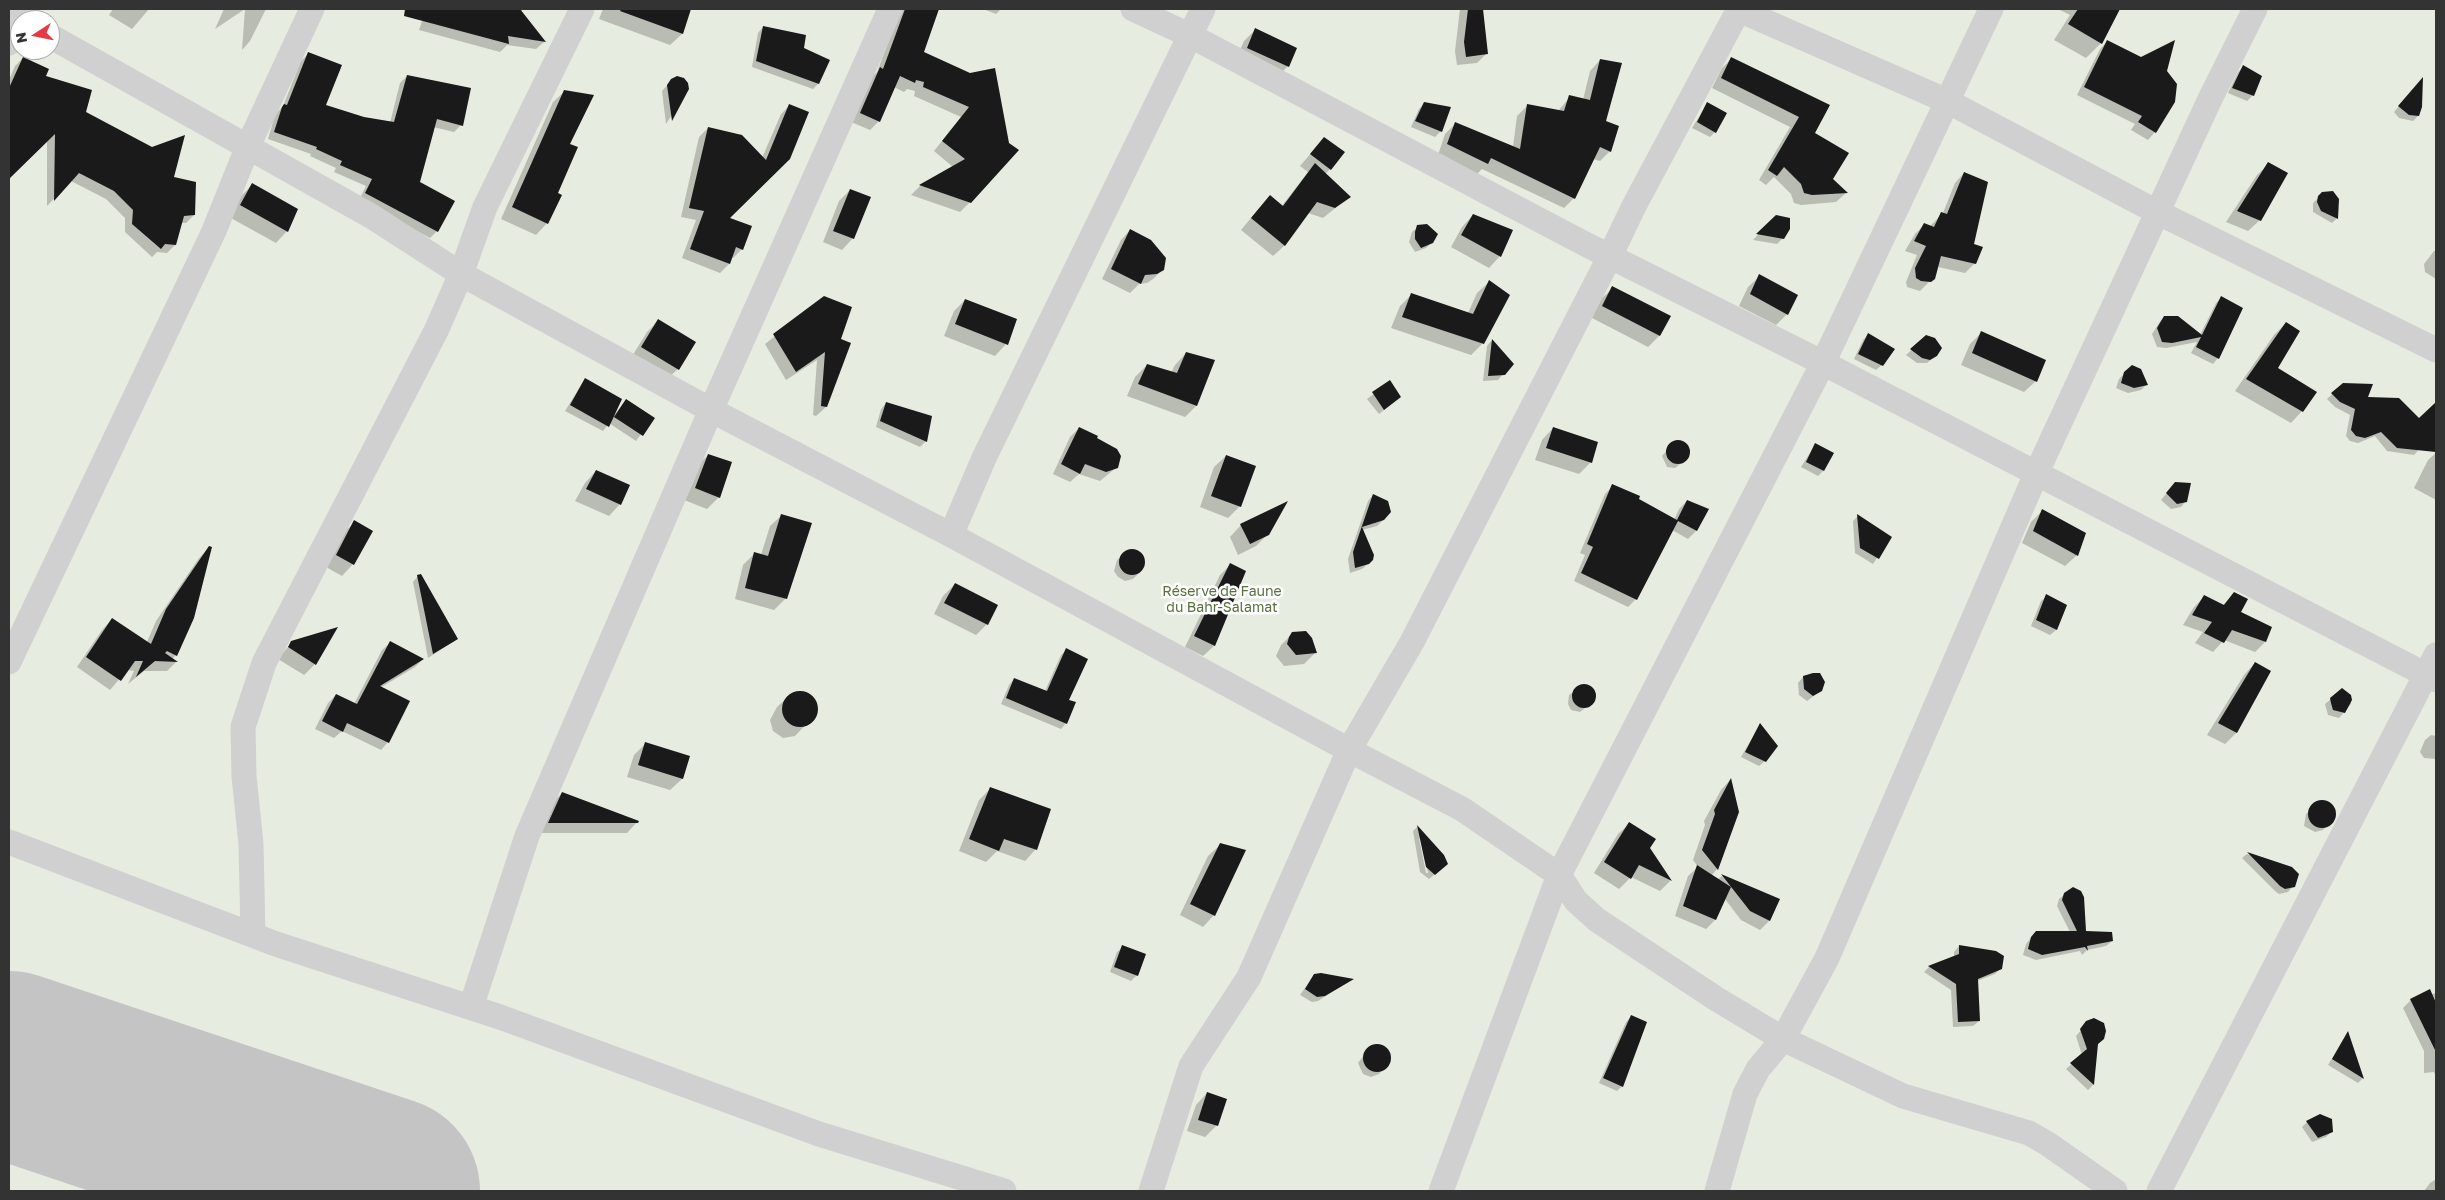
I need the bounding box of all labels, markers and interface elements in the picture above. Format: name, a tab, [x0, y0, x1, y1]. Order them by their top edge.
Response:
north arrow	[10, 10, 60, 60]
text: N	[11, 31, 30, 45]
park label: Réserve de Faune du Bahr-Salamat	[1162, 584, 1282, 616]

